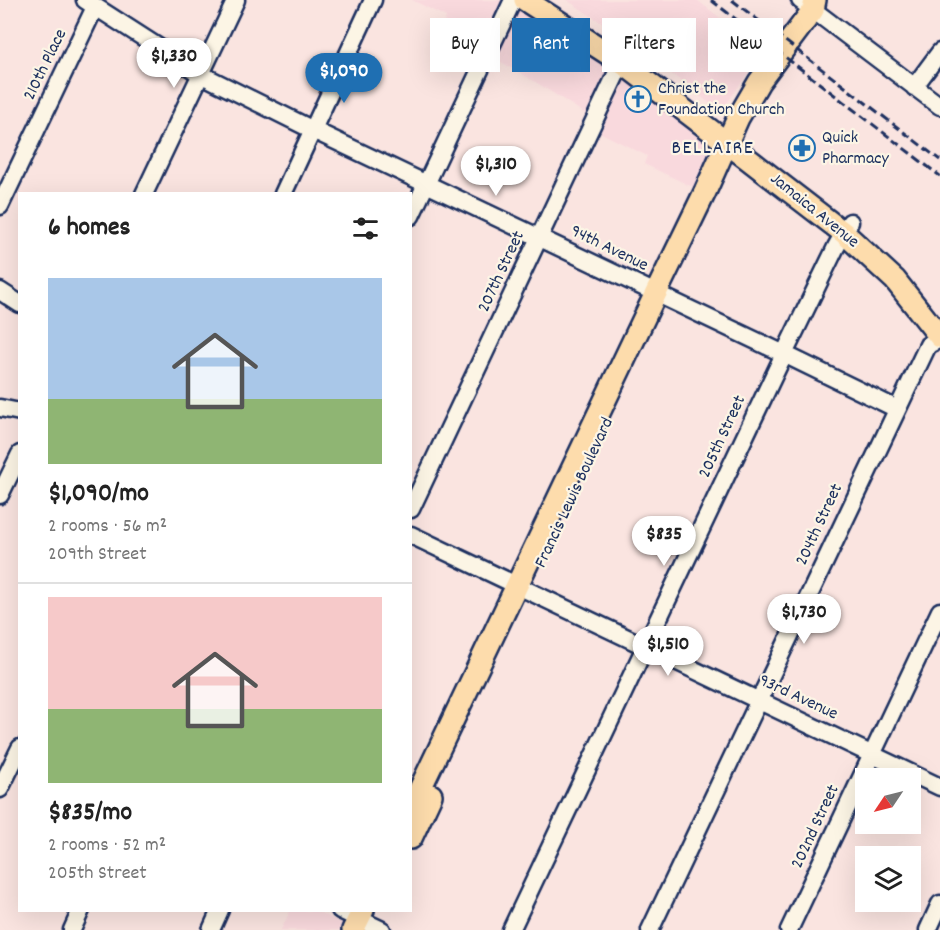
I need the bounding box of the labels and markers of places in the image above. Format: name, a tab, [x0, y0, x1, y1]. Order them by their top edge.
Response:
pin: $1,330	[125, 38, 223, 89]
pin: $1,090	[295, 53, 393, 104]
place label: Christ the Foundation Church	[658, 77, 784, 123]
church icon: Christ the Foundation Church	[623, 84, 653, 114]
place label: Quick Pharmacy	[822, 126, 890, 172]
pharmacy icon: Quick Pharmacy	[787, 133, 817, 163]
pin: $1,310	[447, 146, 545, 197]
pin: $835	[628, 516, 700, 567]
pin: $1,730	[755, 594, 853, 645]
pin: $1,510	[619, 626, 717, 677]

